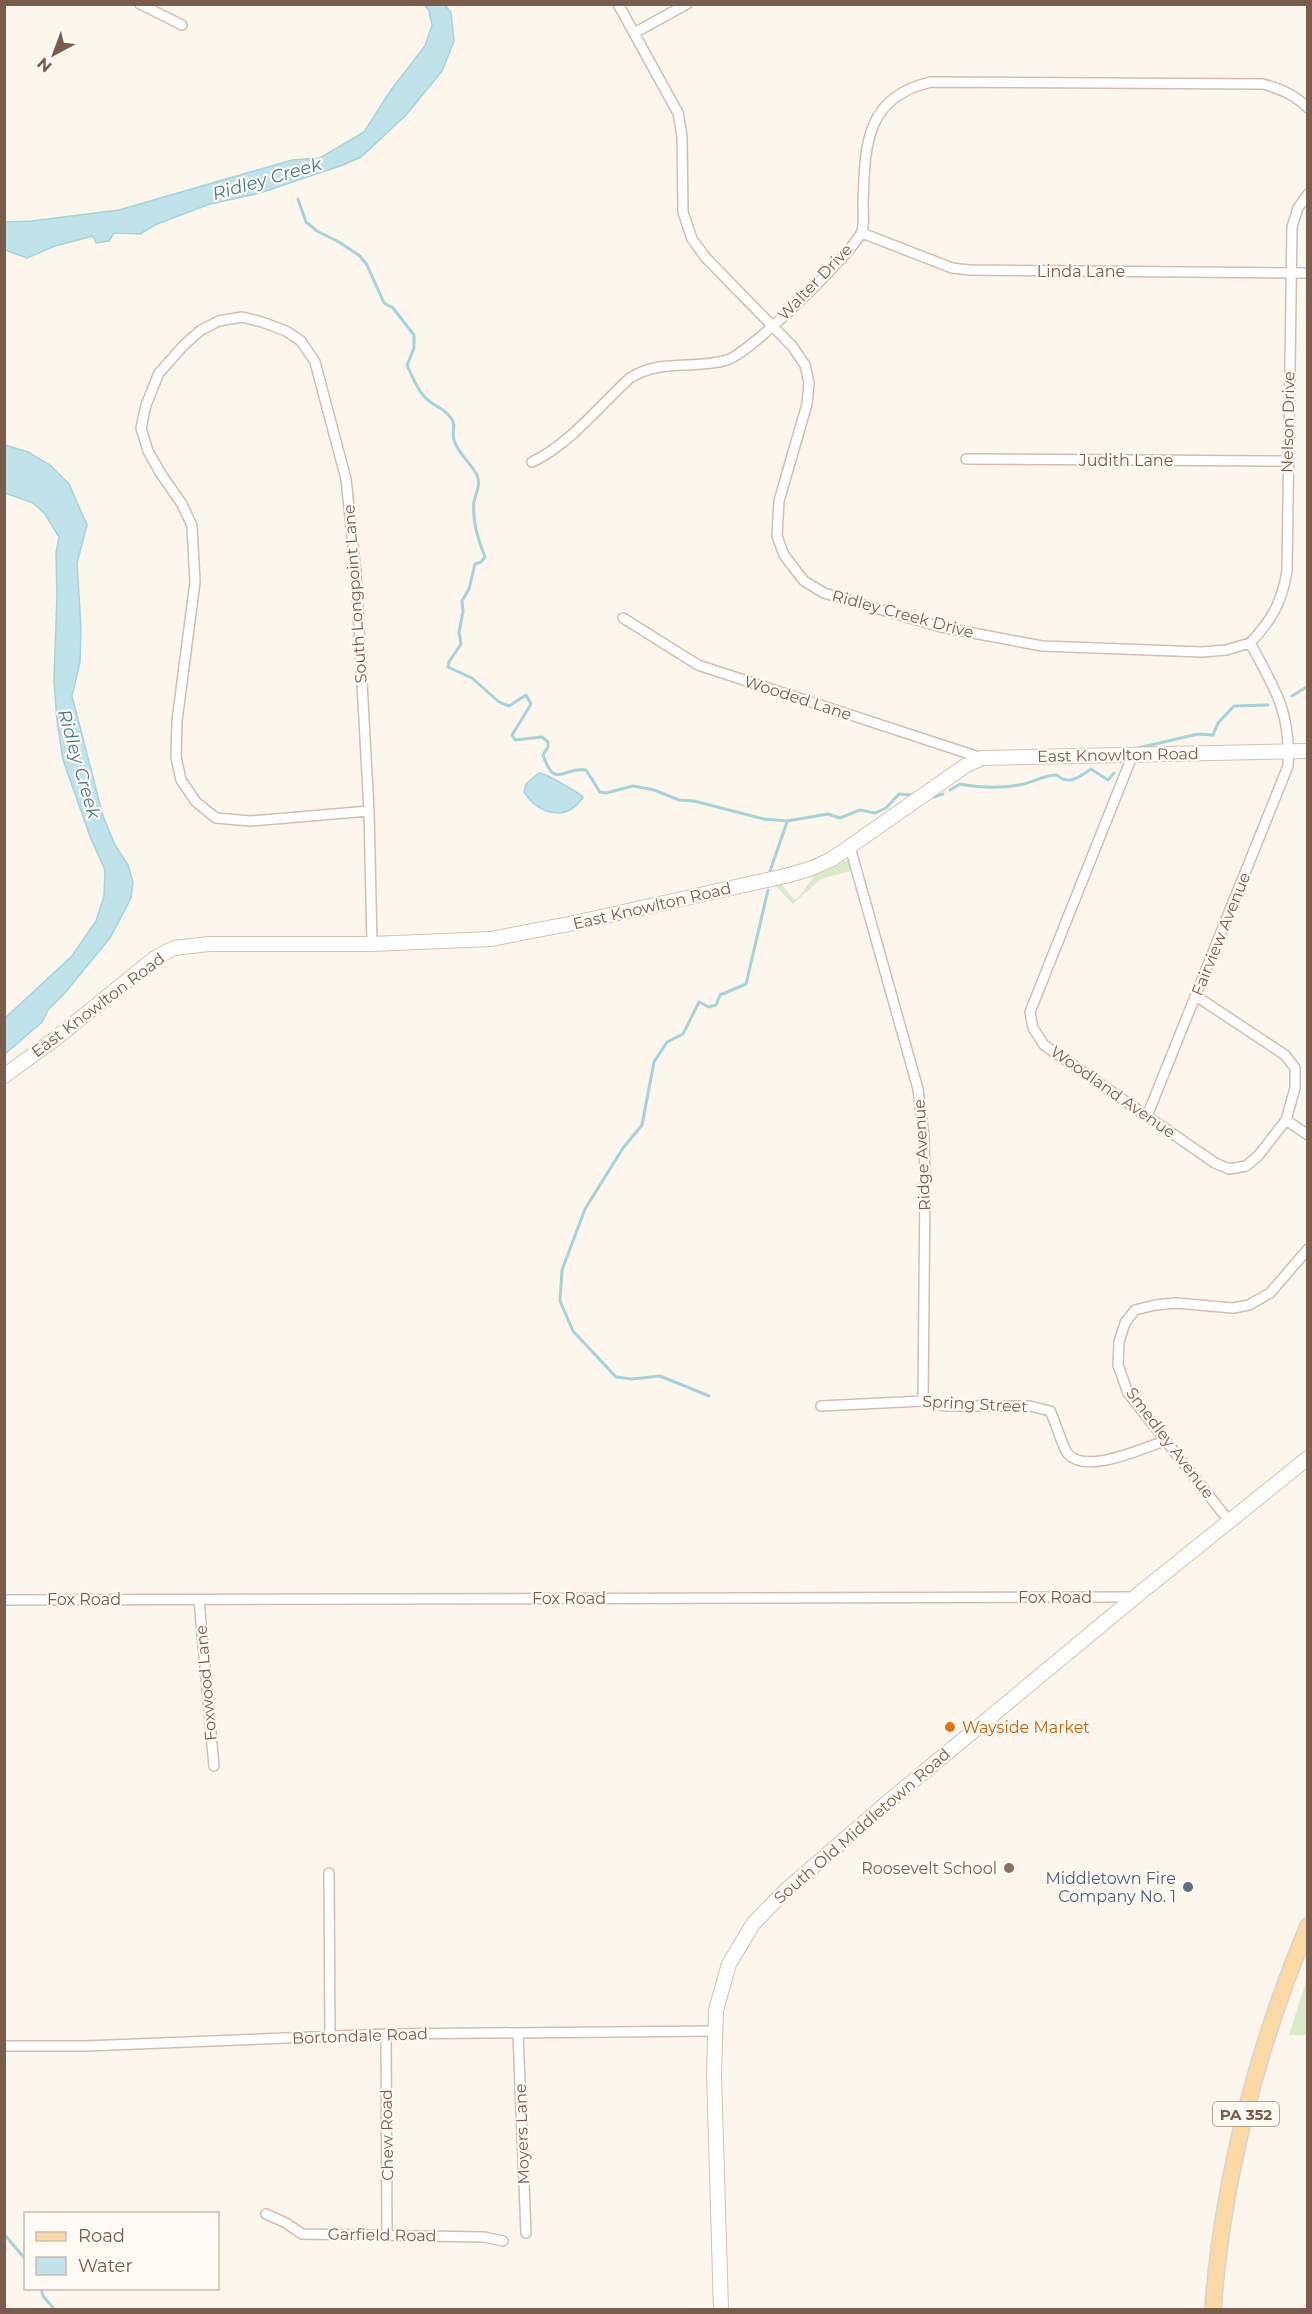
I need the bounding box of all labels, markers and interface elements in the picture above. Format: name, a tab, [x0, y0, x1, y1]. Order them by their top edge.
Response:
north arrow	[24, 24, 84, 84]
text: N	[33, 54, 56, 76]
water label: Ridley Creek	[210, 153, 325, 205]
street label: Walter Drive	[774, 240, 856, 324]
street label: Linda Lane	[1037, 262, 1125, 281]
street label: Nelson Drive	[1278, 371, 1298, 473]
street label: Judith Lane	[1078, 451, 1173, 470]
street label: South Longpoint Lane	[339, 504, 371, 684]
street label: Ridley Creek Drive	[830, 586, 976, 642]
street label: Wooded Lane	[742, 672, 854, 724]
water label: Ridley Creek	[53, 707, 105, 822]
street label: East Knowlton Road	[1037, 744, 1199, 766]
street label: Fairview Avenue	[1188, 870, 1254, 998]
street label: East Knowlton Road	[571, 879, 733, 933]
street label: East Knowlton Road	[28, 949, 168, 1061]
street label: Woodland Avenue	[1047, 1042, 1179, 1142]
street label: Ridge Avenue	[910, 1099, 934, 1211]
street label: Smedley Avenue	[1122, 1384, 1218, 1502]
street label: Spring Street	[922, 1392, 1029, 1416]
street label: Fox Road	[1018, 1588, 1092, 1607]
street label: Fox Road	[532, 1589, 606, 1608]
street label: Fox Road	[47, 1590, 121, 1609]
street label: Foxwood Lane	[191, 1624, 221, 1742]
place label: Wayside Market	[962, 1718, 1090, 1737]
marker: Wayside Market	[943, 1720, 957, 1734]
street label: South Old Middletown Road	[770, 1744, 954, 1908]
place label: Roosevelt School	[861, 1859, 997, 1878]
marker: Roosevelt School	[1002, 1861, 1016, 1875]
place label: Middletown Fire Company No. 1	[1045, 1869, 1176, 1906]
marker: Middletown Fire Company No. 1	[1181, 1880, 1195, 1894]
street label: Bortondale Road	[292, 2024, 428, 2048]
street label: Moyers Lane	[511, 2083, 533, 2185]
street label: Chew Road	[377, 2089, 397, 2181]
road number: PA 352	[1213, 2102, 1279, 2126]
legend	[24, 2212, 219, 2290]
text: Road	[78, 2225, 125, 2247]
street label: Garfield Road	[327, 2225, 437, 2245]
text: Water	[78, 2255, 133, 2277]

